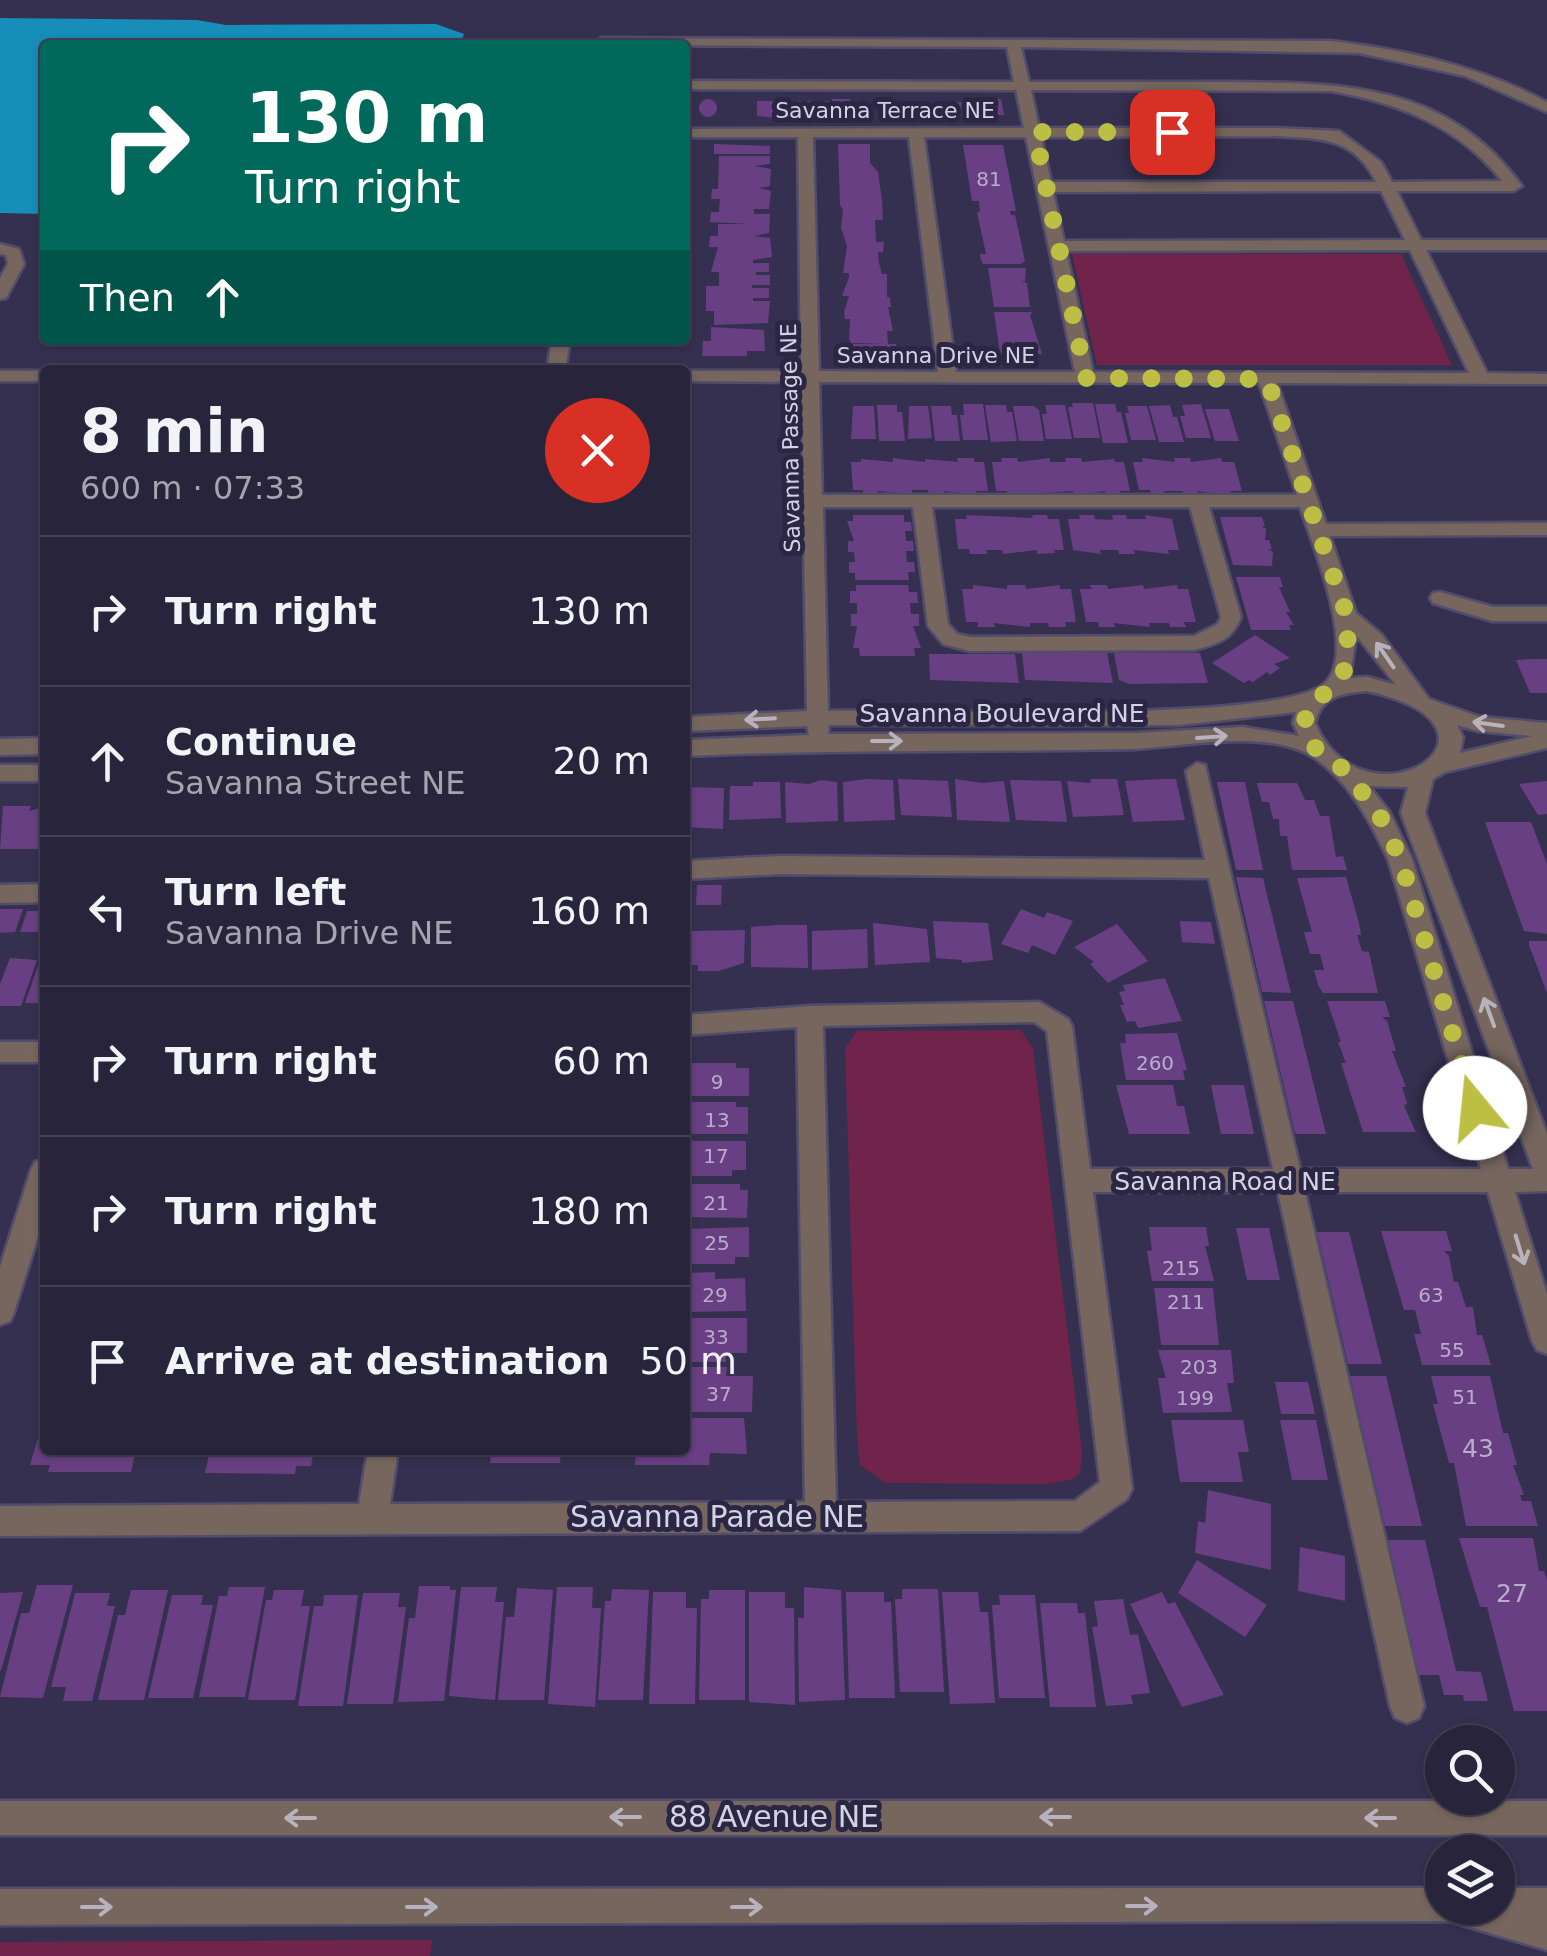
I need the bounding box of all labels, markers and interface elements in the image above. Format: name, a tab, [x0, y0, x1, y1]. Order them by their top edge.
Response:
text: 130 m	[245, 77, 488, 159]
icon: right	[80, 80, 210, 210]
pin	[1130, 90, 1215, 175]
street label: Savanna Terrace NE	[775, 98, 995, 123]
icon: arrive	[1145, 105, 1200, 160]
text: Turn right	[245, 161, 460, 214]
house number: 81	[976, 167, 1002, 191]
icon: ahead	[195, 270, 250, 325]
text: Then	[80, 276, 175, 320]
street label: Savanna Passage NE	[776, 323, 805, 553]
street label: Savanna Drive NE	[837, 343, 1035, 368]
text: 8 min	[80, 396, 268, 466]
button: close	[545, 398, 650, 503]
text: 600 m · 07:33	[80, 469, 305, 507]
icon: right	[80, 584, 135, 639]
text: Turn right	[165, 589, 377, 633]
text: 130 m	[528, 589, 650, 633]
one-way arrow	[1375, 641, 1396, 669]
street label: Savanna Boulevard NE	[859, 699, 1145, 728]
one-way arrow	[745, 710, 777, 729]
one-way arrow	[1472, 714, 1505, 733]
text: Continue	[165, 720, 357, 764]
one-way arrow	[1196, 727, 1228, 746]
one-way arrow	[871, 732, 903, 751]
icon: ahead	[80, 734, 135, 789]
text: 20 m	[553, 739, 650, 783]
text: Savanna Street NE	[165, 764, 465, 802]
text: Turn left	[165, 870, 346, 914]
icon: left	[80, 884, 135, 939]
text: 160 m	[528, 889, 650, 933]
text: Savanna Drive NE	[165, 914, 453, 952]
one-way arrow	[1479, 998, 1497, 1029]
icon: right	[80, 1034, 135, 1089]
text: Turn right	[165, 1039, 377, 1083]
text: 60 m	[553, 1039, 650, 1083]
house number: 260	[1136, 1051, 1174, 1075]
position arrow	[1423, 1056, 1527, 1160]
house number: 9	[711, 1070, 723, 1094]
house number: 13	[704, 1108, 730, 1132]
house number: 17	[703, 1144, 729, 1168]
street label: Savanna Road NE	[1114, 1167, 1336, 1196]
icon: right	[80, 1184, 135, 1239]
text: Turn right	[165, 1189, 377, 1233]
text: 180 m	[528, 1189, 650, 1233]
house number: 21	[703, 1191, 729, 1215]
house number: 25	[704, 1231, 730, 1255]
one-way arrow	[1512, 1233, 1530, 1265]
house number: 215	[1162, 1256, 1200, 1280]
house number: 29	[702, 1283, 728, 1307]
house number: 63	[1418, 1283, 1444, 1307]
house number: 211	[1167, 1290, 1205, 1314]
house number: 33	[703, 1325, 729, 1349]
icon: arrive	[80, 1334, 135, 1389]
house number: 55	[1439, 1338, 1465, 1362]
text: Arrive at destination	[165, 1339, 610, 1383]
text: 50 m	[640, 1339, 737, 1383]
house number: 203	[1180, 1355, 1218, 1379]
house number: 37	[706, 1382, 732, 1406]
house number: 51	[1452, 1385, 1478, 1409]
house number: 199	[1176, 1386, 1214, 1410]
house number: 43	[1462, 1434, 1494, 1463]
street label: Savanna Parade NE	[570, 1499, 864, 1534]
house number: 27	[1496, 1579, 1528, 1608]
map controls	[1425, 1725, 1515, 1925]
button: search	[1425, 1725, 1515, 1815]
street label: 88 Avenue NE	[669, 1799, 879, 1834]
one-way arrow	[284, 1808, 316, 1828]
one-way arrow	[609, 1808, 642, 1826]
one-way arrow	[1039, 1808, 1072, 1826]
one-way arrow	[1364, 1808, 1396, 1828]
button: layers	[1425, 1835, 1515, 1925]
one-way arrow	[1126, 1896, 1158, 1916]
one-way arrow	[80, 1898, 113, 1916]
one-way arrow	[406, 1898, 438, 1916]
one-way arrow	[730, 1898, 763, 1916]

